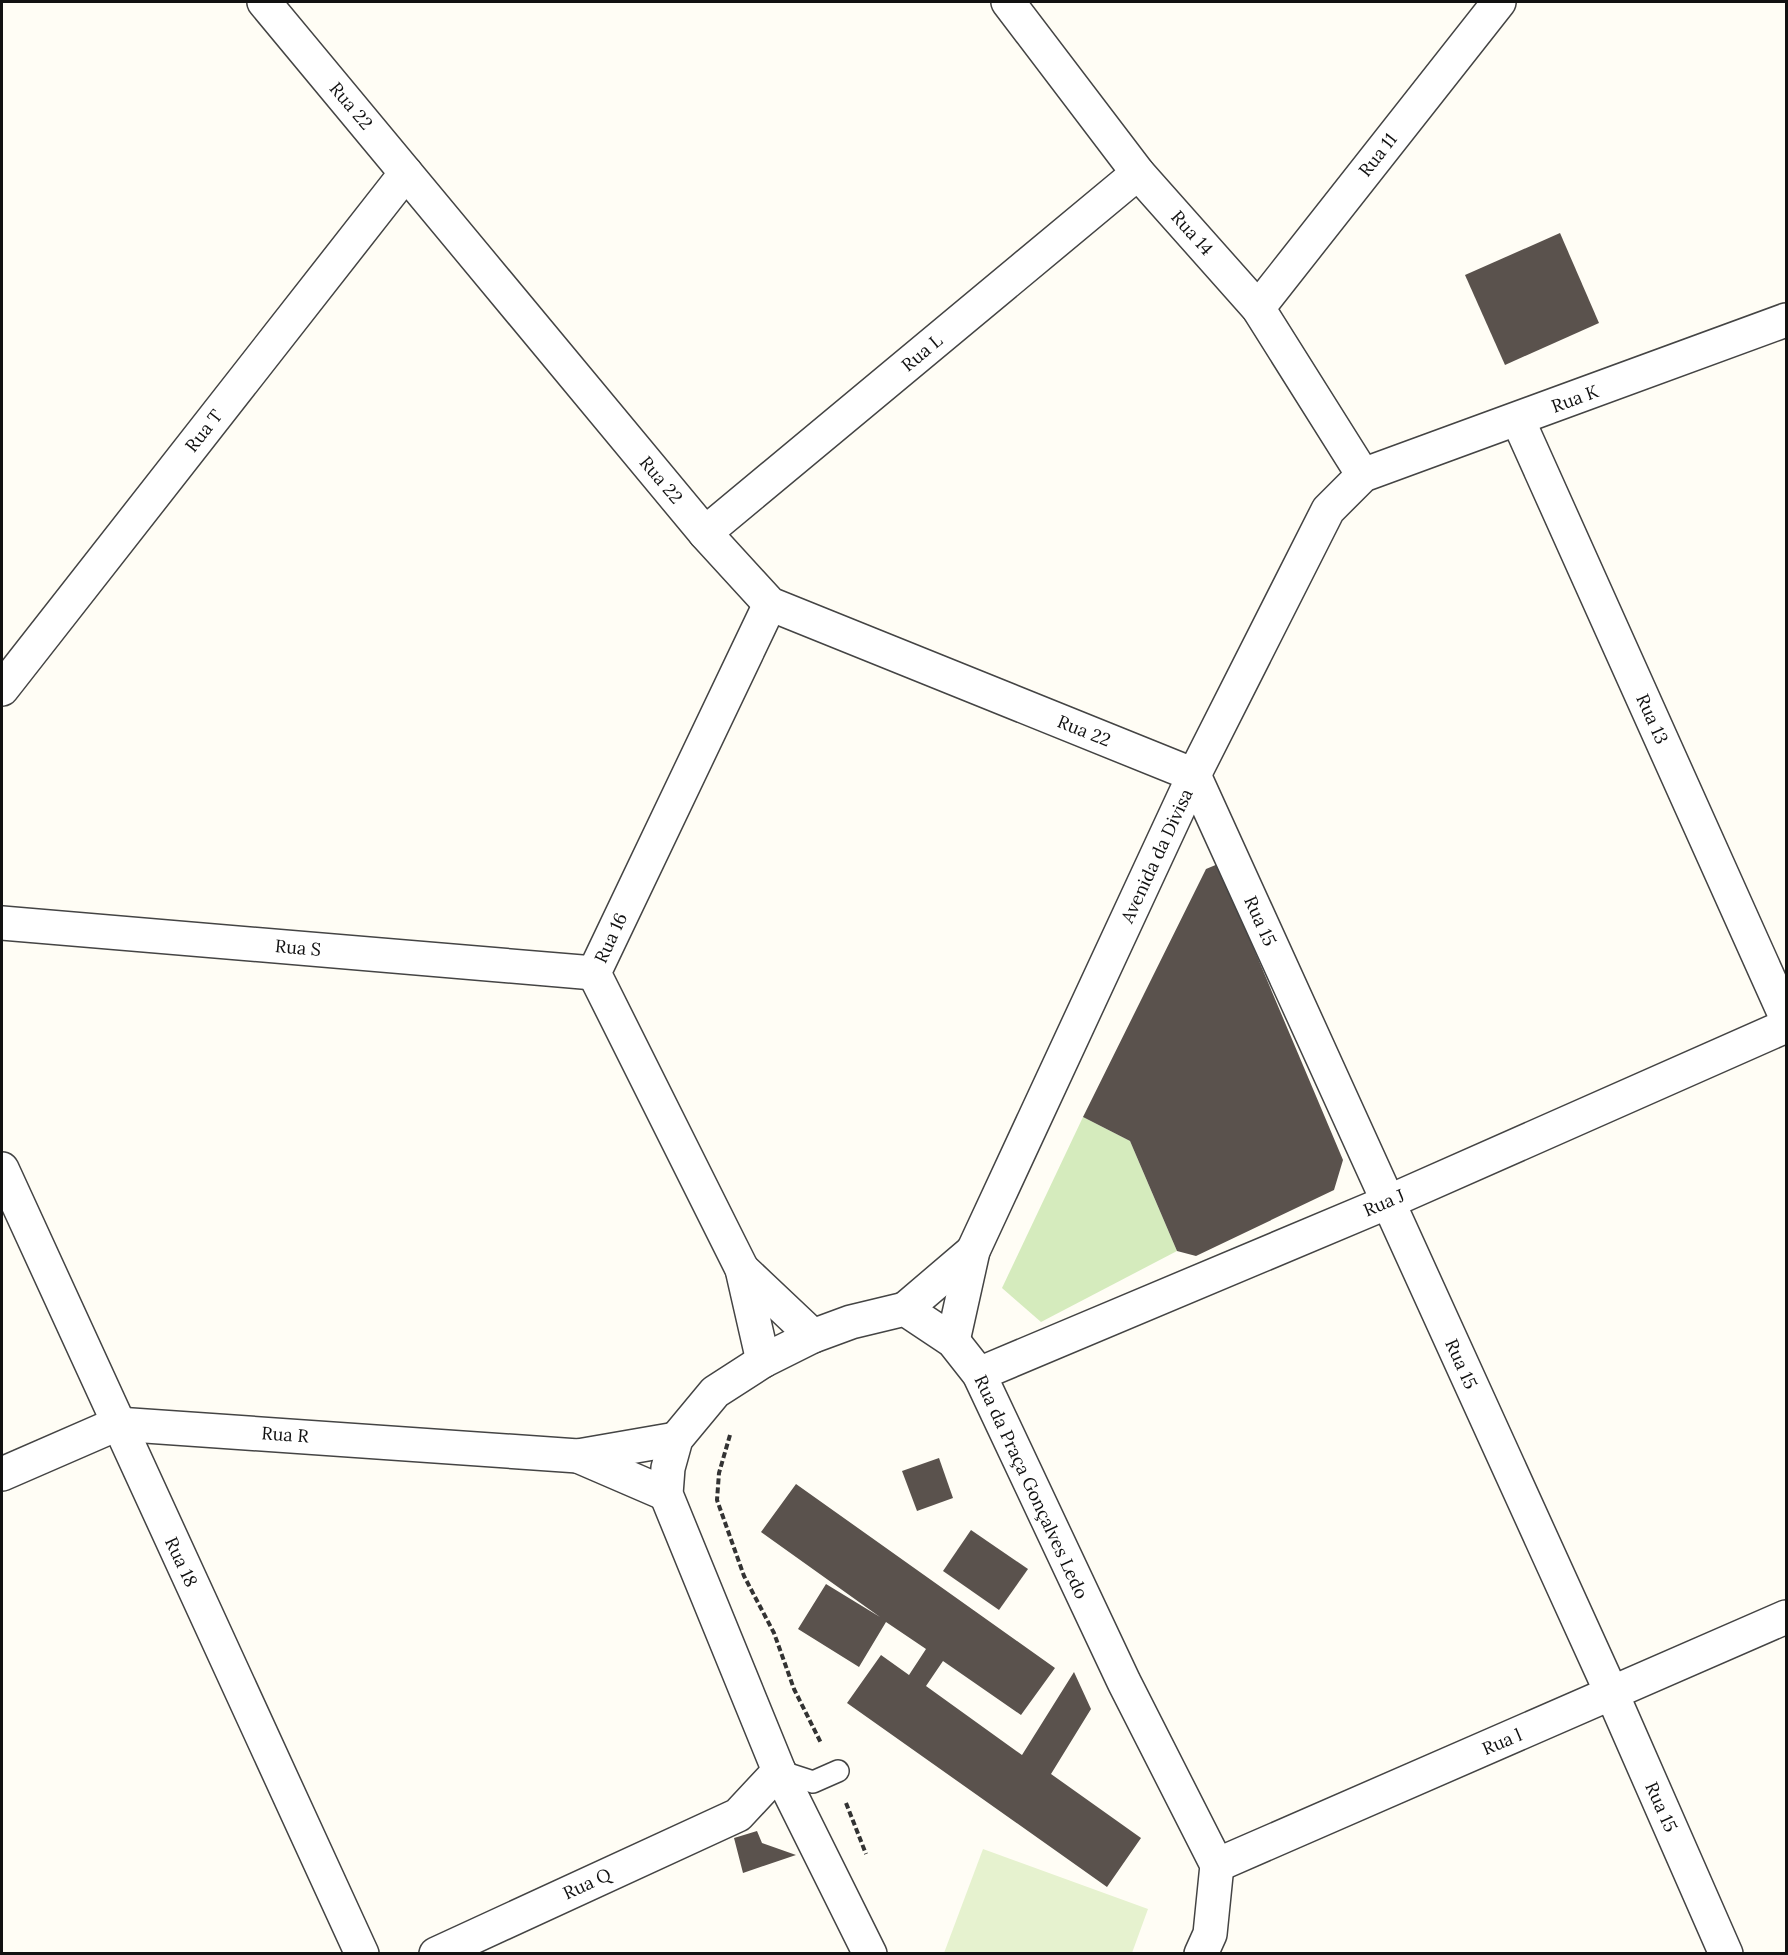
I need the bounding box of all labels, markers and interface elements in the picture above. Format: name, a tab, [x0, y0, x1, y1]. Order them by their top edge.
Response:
street label: Rua 22	[325, 77, 378, 134]
street label: Rua 11	[1353, 128, 1402, 181]
street label: Rua 14	[1166, 206, 1219, 260]
street label: Rua L	[896, 328, 947, 376]
street label: Rua K	[1548, 379, 1602, 418]
street label: Rua T	[180, 404, 228, 457]
street label: Rua 22	[635, 451, 688, 508]
street label: Rua 13	[1631, 690, 1674, 748]
street label: Rua 22	[1054, 709, 1114, 752]
street label: Avenida da Divisa	[1115, 785, 1198, 927]
street label: Rua 15	[1239, 892, 1282, 949]
street label: Rua 16	[589, 909, 632, 967]
street label: Rua S	[274, 934, 322, 961]
street label: Rua J	[1360, 1183, 1408, 1221]
street label: Rua 15	[1440, 1335, 1483, 1392]
street label: Rua da Praça Gonçalves Ledo	[969, 1371, 1093, 1602]
street label: Rua R	[261, 1421, 310, 1448]
street label: Rua 18	[160, 1533, 203, 1591]
street label: Rua l	[1478, 1723, 1525, 1760]
street label: Rua 15	[1640, 1778, 1683, 1835]
street label: Rua Q	[559, 1862, 615, 1905]

